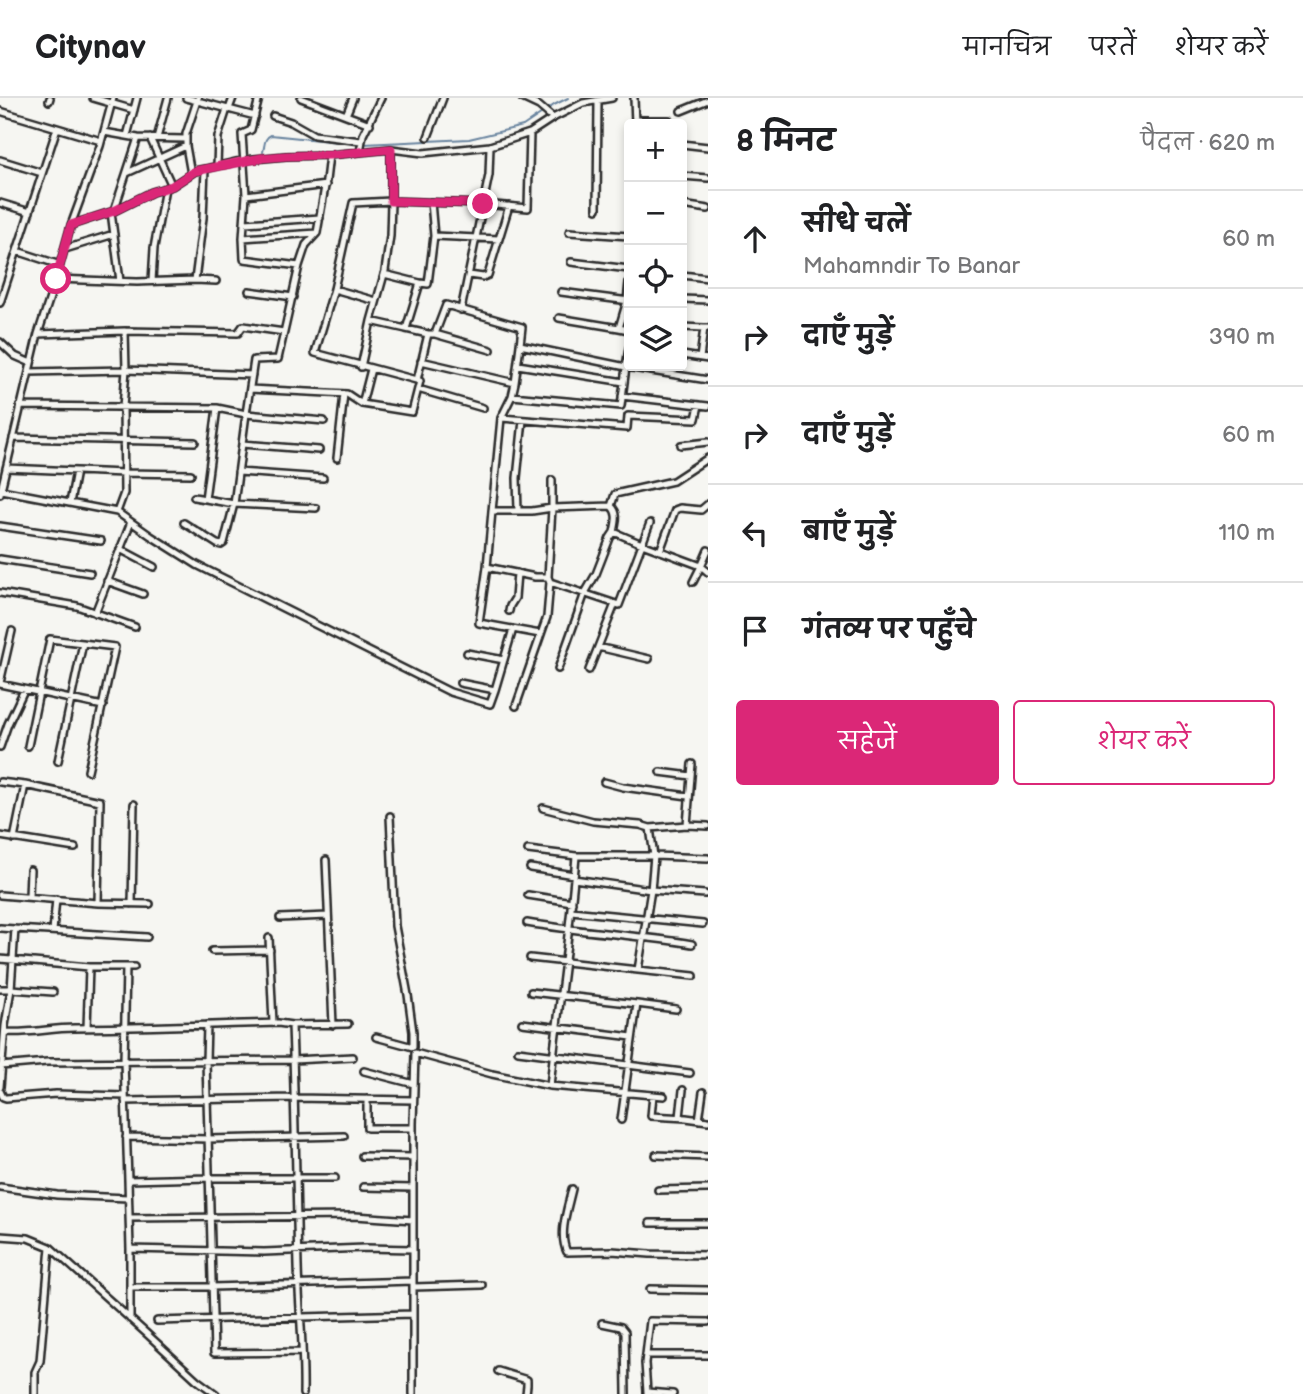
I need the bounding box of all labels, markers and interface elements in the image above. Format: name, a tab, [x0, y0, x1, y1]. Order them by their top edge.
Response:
text: Citynav	[35, 28, 146, 68]
text: मानचित्र	[963, 33, 1051, 62]
text: परतें	[1089, 33, 1136, 62]
text: शेयर करें	[1174, 33, 1268, 62]
map controls	[624, 119, 687, 371]
button: +	[624, 119, 687, 182]
text: 8 मिनट	[736, 124, 835, 160]
text: पैदल · 620 m	[1140, 129, 1275, 157]
button: −	[624, 182, 687, 245]
route end	[467, 188, 498, 219]
text: सीधे चलें	[803, 209, 910, 240]
icon: ahead	[736, 220, 774, 258]
text: 60 m	[1222, 225, 1275, 253]
button: locate	[624, 245, 687, 308]
text: Mahamndir To Banar	[803, 252, 1020, 280]
route start	[40, 263, 71, 294]
button: layers	[624, 308, 687, 371]
icon: right	[736, 318, 774, 356]
text: दाएँ मुड़ें	[803, 321, 894, 352]
text: 390 m	[1209, 323, 1275, 351]
icon: right	[736, 416, 774, 454]
text: दाएँ मुड़ें	[803, 419, 894, 450]
text: 60 m	[1222, 421, 1275, 449]
icon: left	[736, 514, 774, 552]
text: बाएँ मुड़ें	[803, 517, 895, 548]
text: 110 m	[1218, 519, 1275, 547]
icon: arrive	[736, 612, 774, 650]
text: गंतव्य पर पहुँचे	[803, 615, 975, 646]
button: सहेजें	[736, 700, 999, 785]
button: शेयर करें	[1013, 700, 1275, 785]

